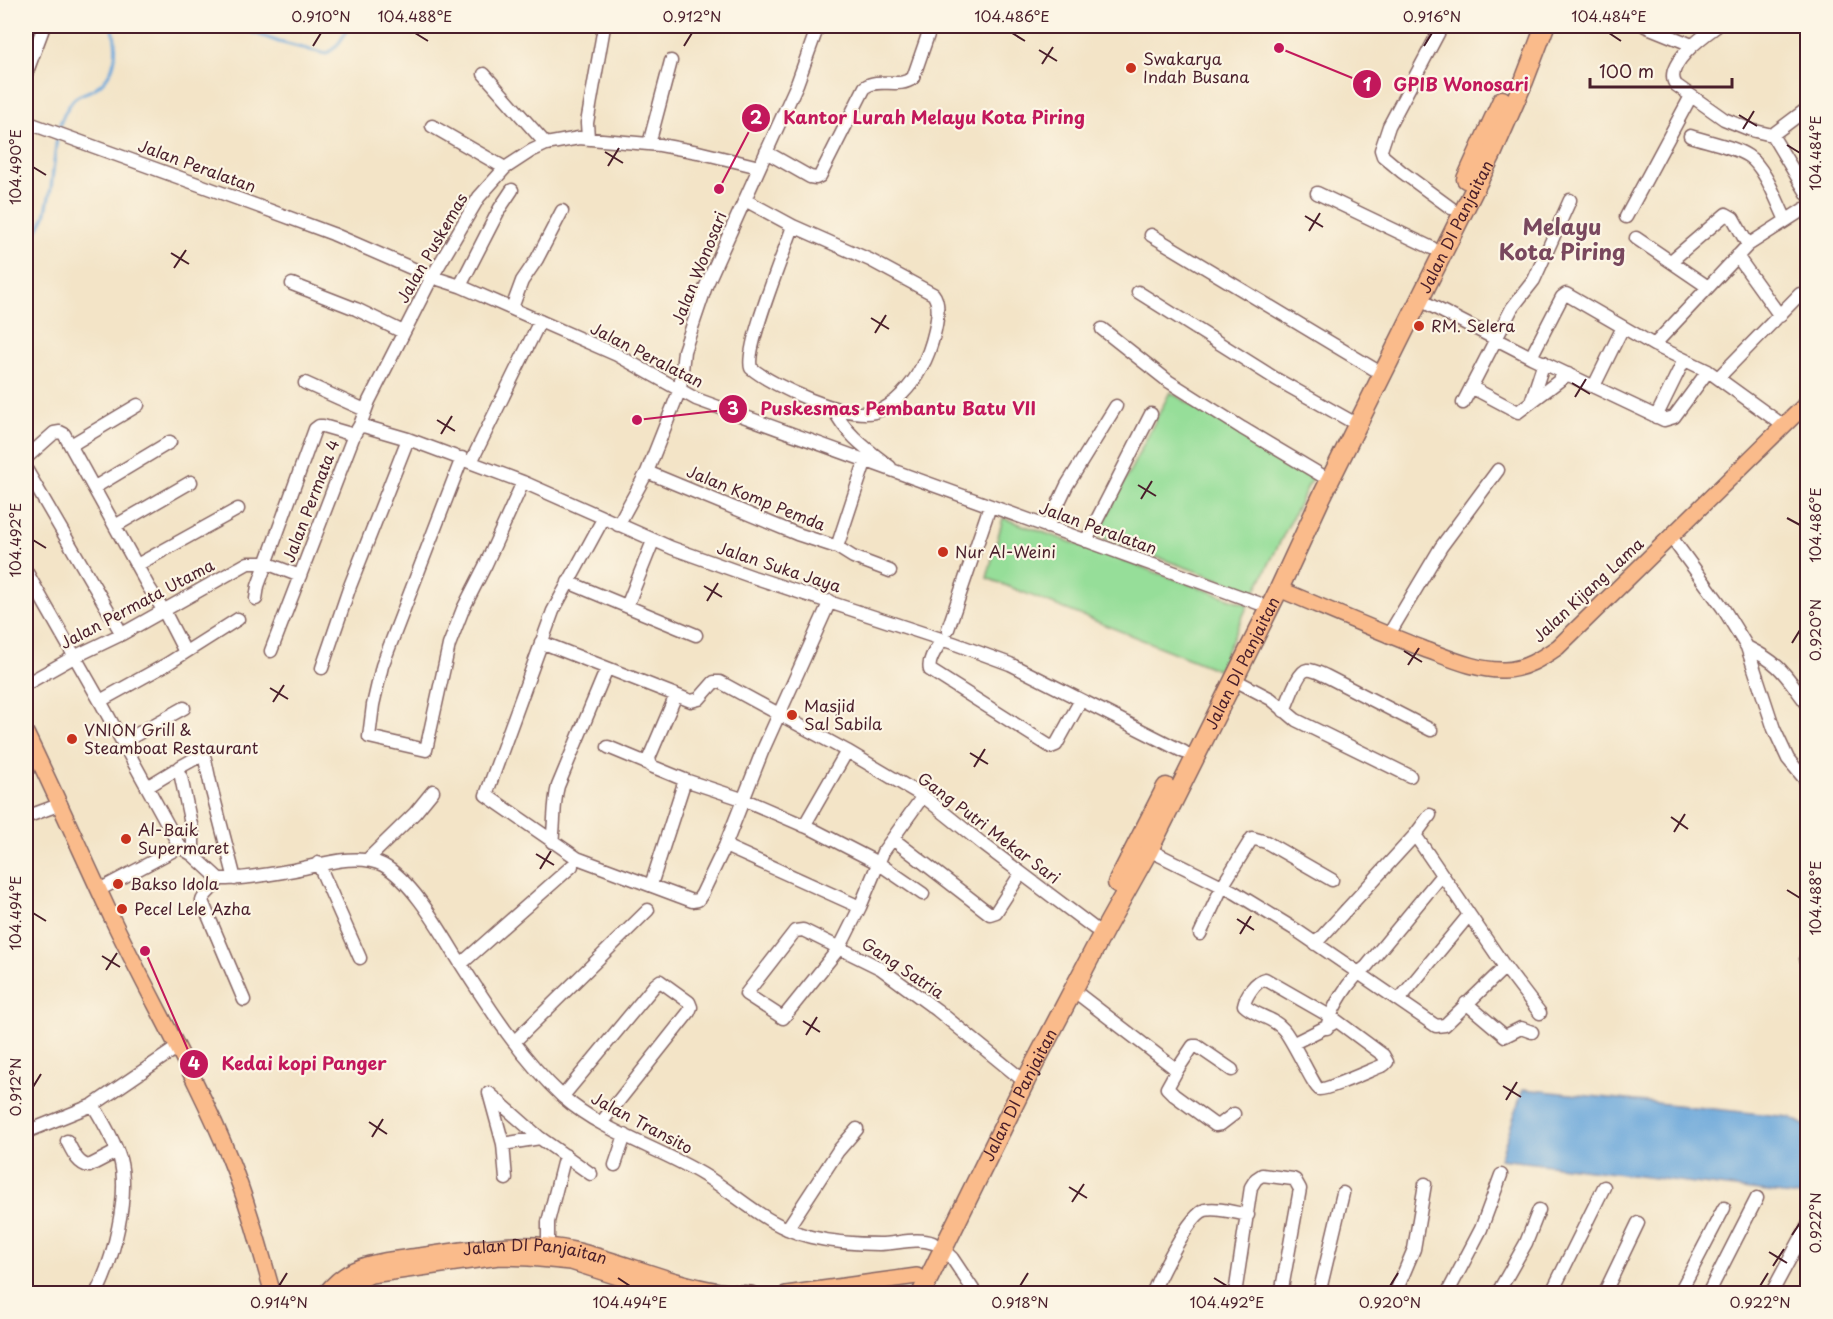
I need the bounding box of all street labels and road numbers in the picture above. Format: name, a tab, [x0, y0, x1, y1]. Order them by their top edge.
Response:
street label: Jalan Peralatan	[135, 133, 260, 198]
street label: Jalan DI Panjaitan	[1412, 156, 1498, 297]
street label: Jalan Puskemas	[390, 188, 472, 307]
street label: Jalan Wonosari	[664, 207, 732, 328]
street label: Jalan Peralatan	[587, 315, 708, 393]
street label: Jalan Permata 4	[276, 436, 345, 566]
street label: Jalan Komp Pemda	[683, 458, 830, 536]
street label: Jalan Peralatan	[1036, 495, 1161, 560]
street label: Jalan Kijang Lama	[1526, 531, 1648, 647]
street label: Jalan Suka Jaya	[714, 535, 844, 597]
street label: Jalan Permata Utama	[55, 552, 218, 654]
street label: Jalan DI Panjaitan	[1198, 592, 1284, 733]
street label: Gang Putri Mekar Sari	[913, 766, 1066, 889]
street label: Gang Satria	[858, 931, 950, 1004]
street label: Jalan DI Panjaitan	[975, 1024, 1062, 1165]
street label: Jalan Transito	[587, 1085, 698, 1159]
street label: Jalan DI Panjaitan	[461, 1232, 610, 1269]

